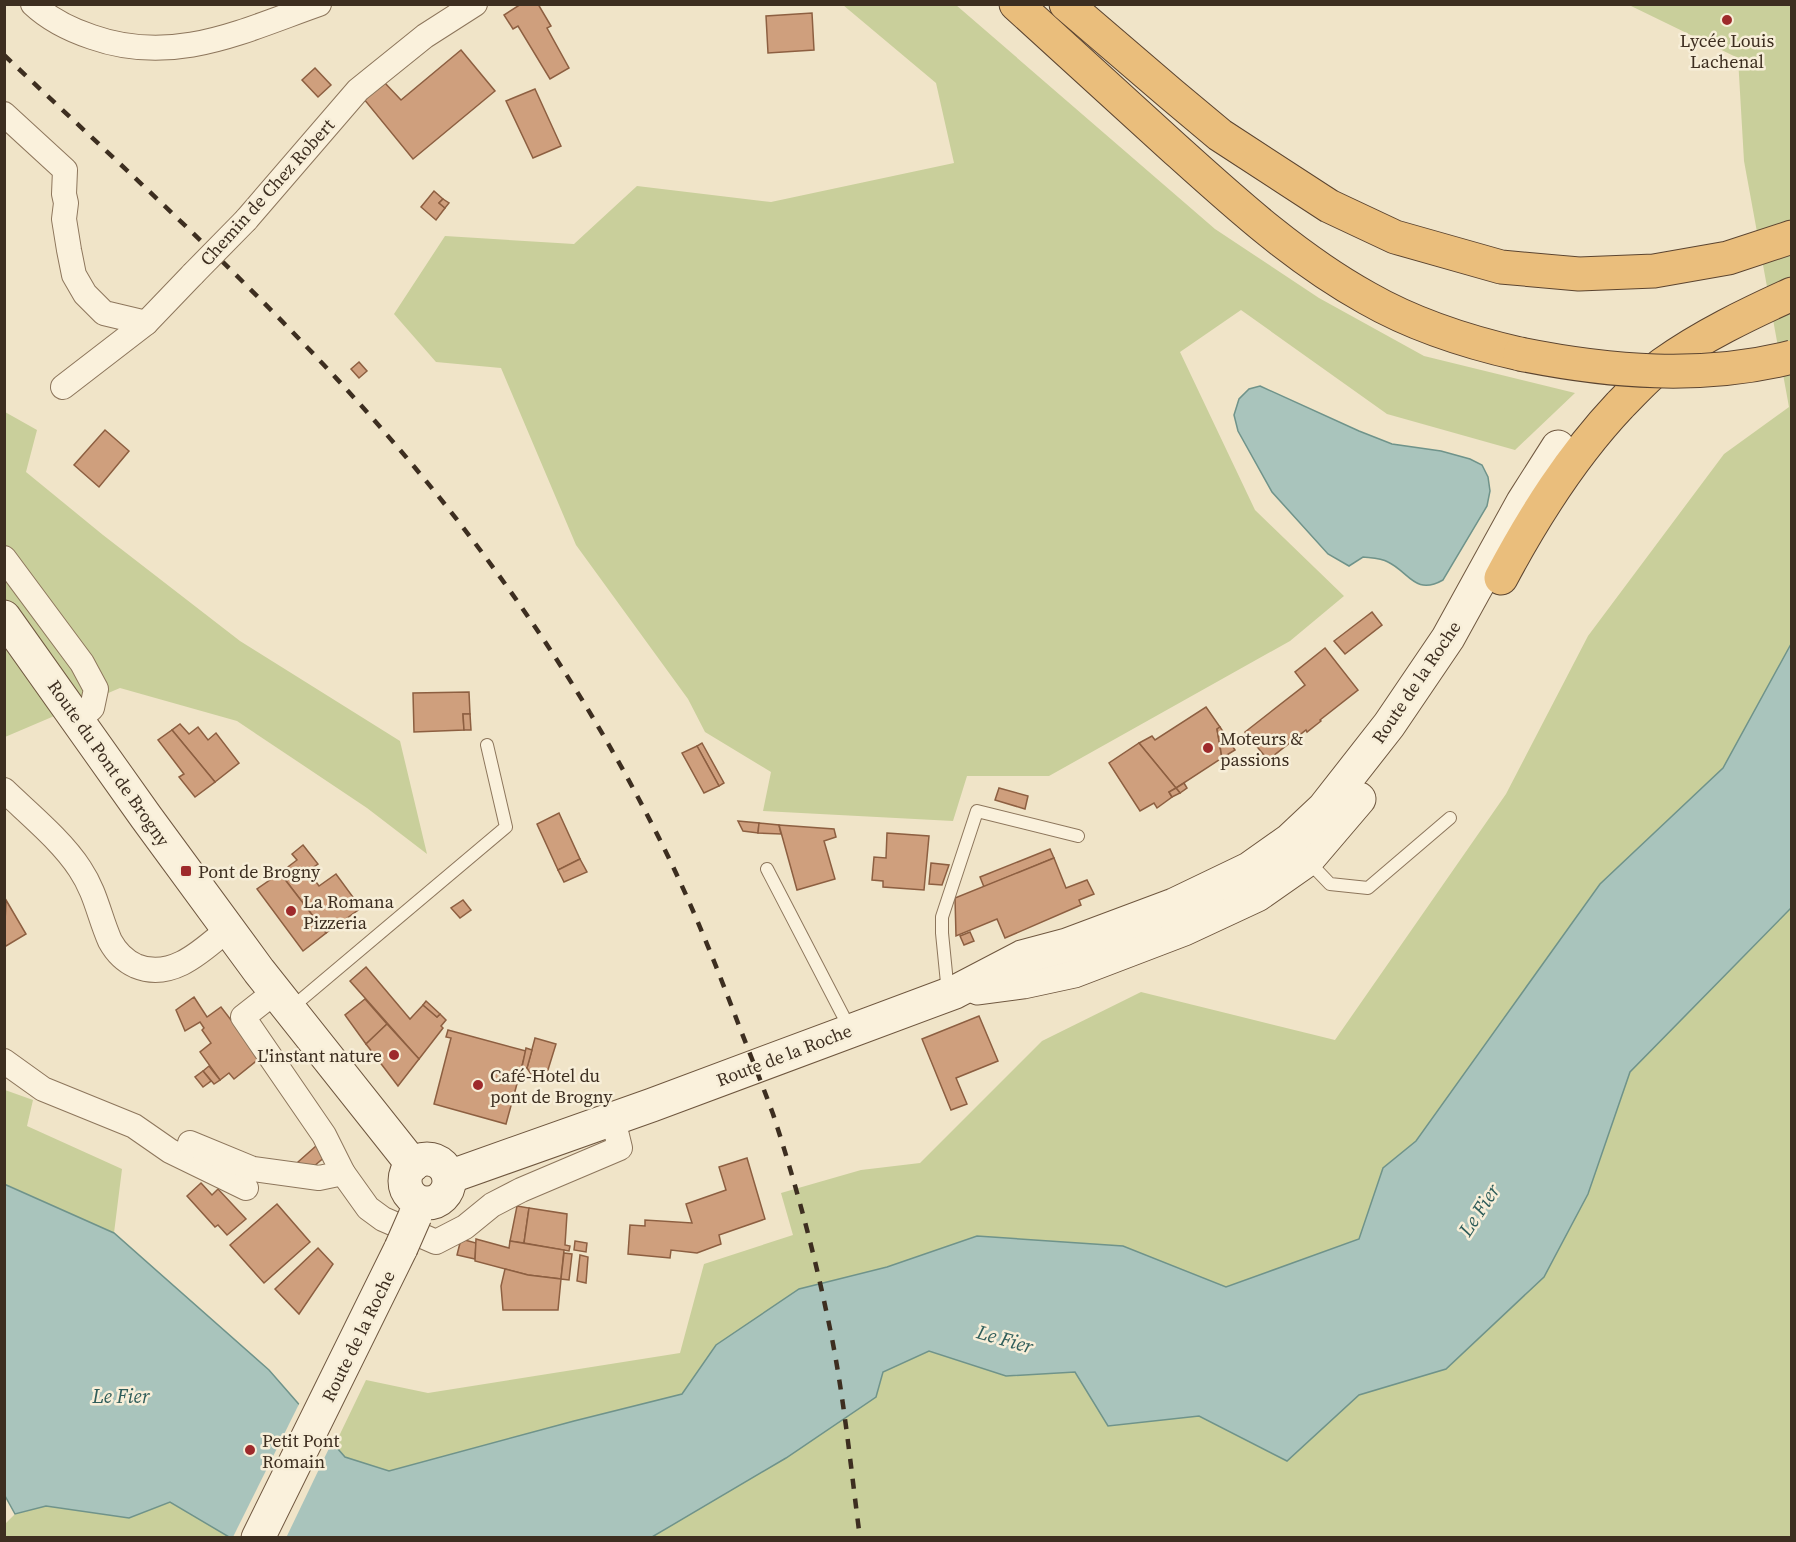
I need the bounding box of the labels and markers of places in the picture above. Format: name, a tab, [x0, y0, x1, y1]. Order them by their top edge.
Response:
marker: Lycée Louis Lachenal	[1720, 13, 1734, 27]
place label: Lycée Louis Lachenal	[1680, 28, 1774, 74]
place label: Moteurs & passions	[1220, 726, 1304, 772]
marker: Moteurs & passions	[1201, 741, 1215, 755]
place label: Pont de Brogny	[198, 859, 321, 884]
marker: Pont de Brogny	[179, 864, 193, 878]
place label: La Romana Pizzeria	[303, 889, 395, 935]
marker: La Romana Pizzeria	[284, 904, 298, 918]
place label: L'instant nature	[257, 1043, 382, 1068]
marker: L'instant nature	[387, 1048, 401, 1062]
place label: Café-Hotel du pont de Brogny	[490, 1063, 613, 1109]
marker: Café-Hotel du pont de Brogny	[471, 1078, 485, 1092]
place label: Petit Pont Romain	[262, 1428, 340, 1474]
marker: Petit Pont Romain	[243, 1443, 257, 1457]

